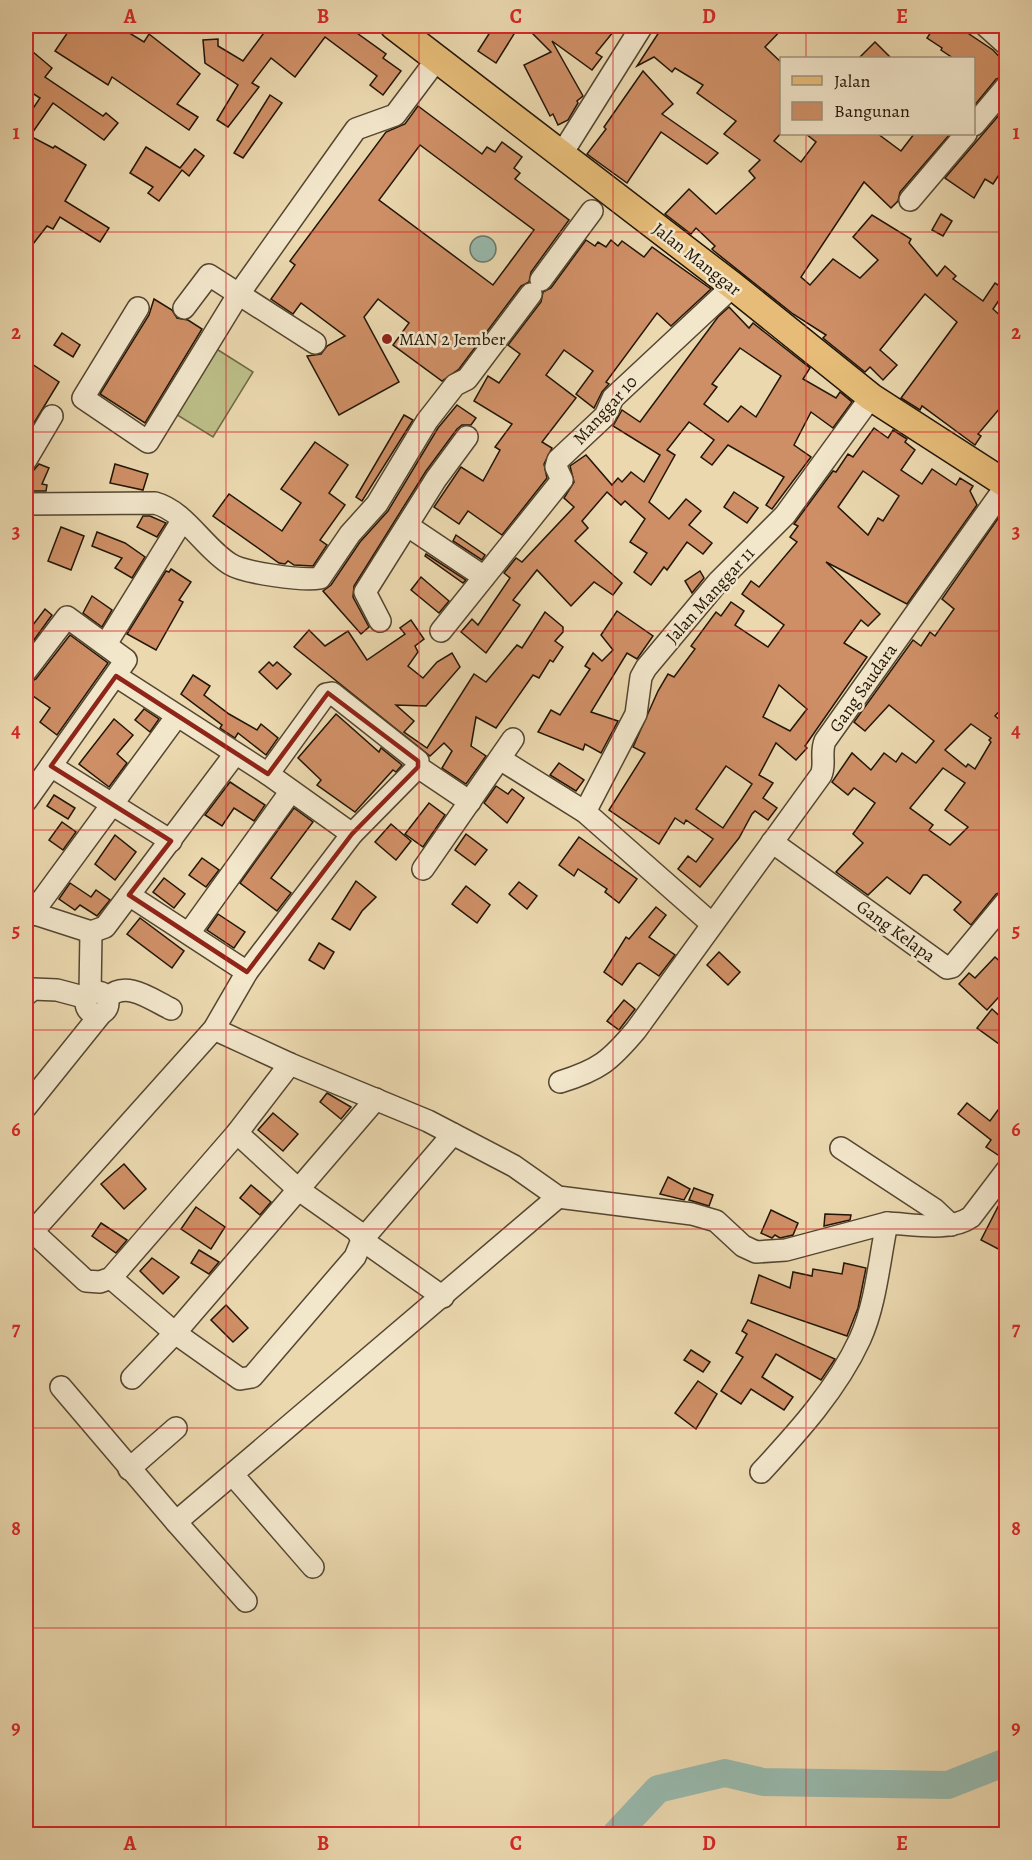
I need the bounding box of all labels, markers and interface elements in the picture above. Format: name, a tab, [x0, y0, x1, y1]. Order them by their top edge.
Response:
text: A	[123, 3, 137, 30]
text: B	[317, 3, 329, 30]
text: C	[510, 3, 522, 30]
text: D	[702, 3, 716, 30]
text: E	[896, 3, 908, 30]
legend	[780, 57, 975, 135]
text: Jalan	[834, 69, 871, 93]
text: Bangunan	[834, 99, 910, 123]
text: 1	[12, 119, 20, 146]
text: 1	[1012, 119, 1020, 146]
street label: Jalan Manggar	[648, 217, 746, 301]
text: 2	[11, 319, 21, 346]
text: 2	[1011, 319, 1021, 346]
place label: MAN 2 Jember	[399, 327, 506, 351]
marker: MAN 2 Jember	[380, 332, 394, 346]
street label: Manggar 10	[567, 370, 643, 450]
text: 3	[12, 518, 20, 545]
text: 3	[1012, 518, 1020, 545]
street label: Jalan Manggar 11	[660, 542, 760, 648]
street label: Gang Saudara	[824, 638, 903, 737]
text: 4	[11, 717, 21, 744]
text: 4	[1011, 717, 1021, 744]
street label: Gang Kelapa	[852, 894, 941, 968]
text: 5	[12, 917, 20, 944]
text: 5	[1012, 917, 1020, 944]
text: 6	[11, 1116, 21, 1143]
text: 6	[1011, 1116, 1021, 1143]
text: 7	[12, 1315, 21, 1342]
text: 7	[1012, 1315, 1021, 1342]
text: 8	[11, 1515, 21, 1542]
text: 8	[1011, 1515, 1021, 1542]
text: 9	[11, 1714, 21, 1741]
text: 9	[1011, 1714, 1021, 1741]
text: A	[123, 1830, 137, 1857]
text: B	[317, 1830, 329, 1857]
text: C	[510, 1830, 522, 1857]
text: D	[702, 1830, 716, 1857]
text: E	[896, 1830, 908, 1857]

